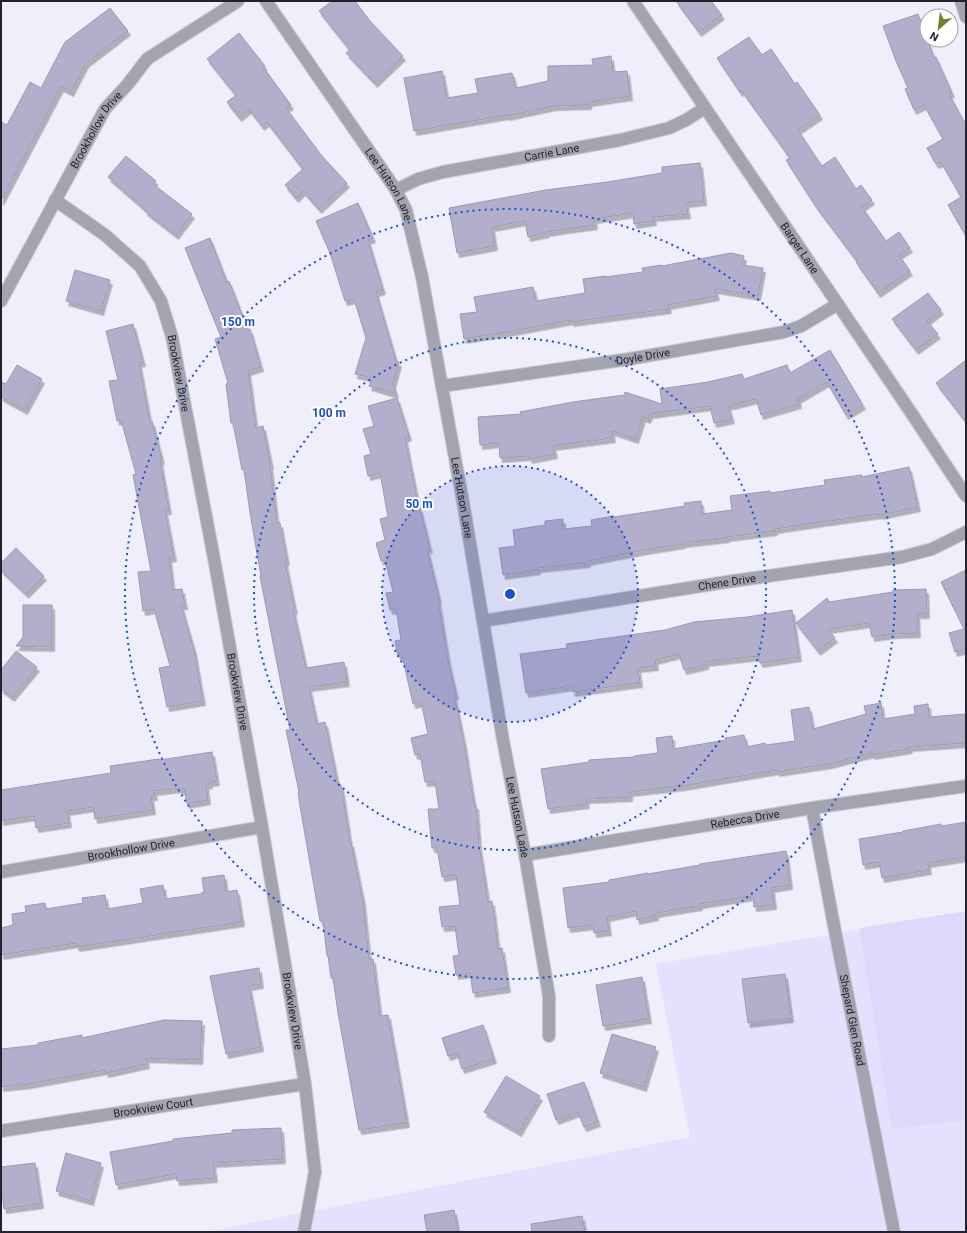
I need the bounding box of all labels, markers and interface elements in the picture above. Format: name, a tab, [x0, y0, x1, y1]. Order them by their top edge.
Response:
north arrow	[919, 8, 959, 48]
text: N	[928, 29, 941, 44]
street label: Brookhollow Drive	[68, 88, 125, 171]
street label: Carrie Lane	[523, 141, 580, 164]
street label: Lee Hutson Lane	[363, 145, 415, 222]
street label: Barger Lane	[778, 220, 822, 276]
text: 150 m	[221, 315, 255, 329]
street label: Brookview Drive	[165, 333, 193, 413]
street label: Doyle Drive	[615, 345, 671, 367]
text: 100 m	[312, 406, 346, 420]
street label: Lee Hutson Lane	[448, 456, 476, 540]
text: 50 m	[405, 497, 433, 511]
street label: Chene Drive	[697, 571, 757, 593]
centre of rings	[503, 587, 517, 601]
street label: Brookview Drive	[225, 652, 251, 732]
street label: Lee Hutson Lane	[504, 775, 532, 859]
street label: Rebecca Drive	[710, 807, 781, 831]
street label: Brookhollow Drive	[86, 836, 176, 863]
street label: Brookview Drive	[280, 971, 306, 1051]
street label: Shepard Glen Road	[837, 973, 868, 1067]
street label: Brookview Court	[112, 1095, 194, 1120]

